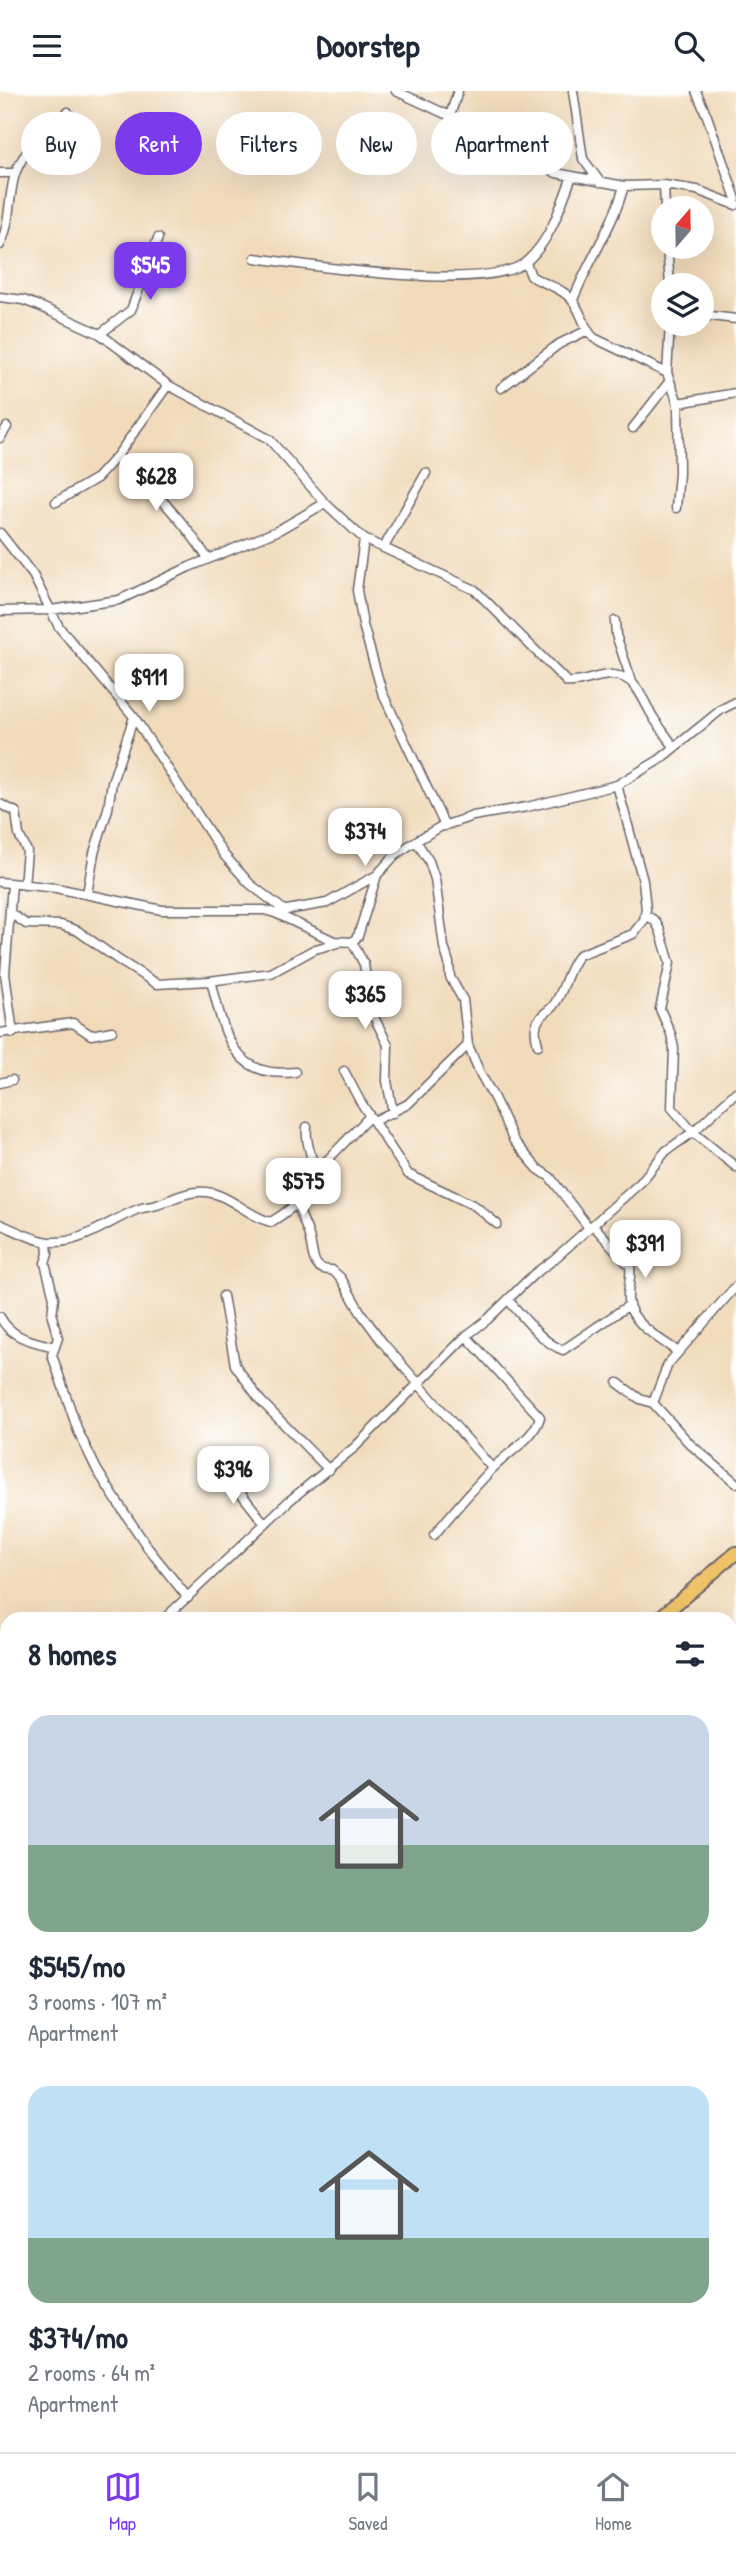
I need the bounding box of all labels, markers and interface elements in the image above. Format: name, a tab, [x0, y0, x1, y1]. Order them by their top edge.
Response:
text: Doorstep	[316, 24, 420, 67]
icon: menu	[28, 27, 66, 65]
icon: search	[670, 27, 708, 65]
chip: Buy	[21, 112, 101, 175]
chip: Rent	[115, 112, 202, 175]
chip: Filters	[216, 112, 322, 175]
chip: New	[336, 112, 417, 175]
chip: Apartment	[431, 112, 573, 175]
north arrow	[651, 196, 714, 259]
map controls	[651, 196, 714, 336]
pin: $545	[109, 243, 191, 302]
text: $545	[130, 249, 170, 280]
button: layers	[651, 273, 714, 336]
pin: $628	[115, 453, 197, 513]
text: $628	[135, 460, 177, 491]
pin: $911	[108, 655, 190, 714]
text: $911	[131, 661, 167, 692]
pin: $374	[324, 809, 406, 868]
text: $374	[344, 815, 386, 846]
pin: $365	[324, 971, 406, 1031]
text: $365	[345, 978, 385, 1009]
pin: $575	[262, 1159, 344, 1218]
text: $575	[282, 1165, 324, 1196]
pin: $391	[604, 1221, 686, 1280]
text: $391	[626, 1227, 664, 1258]
pin: $396	[192, 1447, 274, 1506]
text: $396	[213, 1453, 253, 1484]
text: 8 homes	[28, 1634, 116, 1674]
icon: filters	[671, 1635, 709, 1673]
icon: home	[306, 1761, 432, 1887]
text: $545/mo	[28, 1946, 125, 1986]
text: 3 rooms · 107 m²	[28, 1986, 167, 2017]
text: Apartment	[28, 2017, 118, 2048]
icon: home	[306, 2132, 432, 2258]
text: $374/mo	[28, 2317, 128, 2357]
text: 2 rooms · 64 m²	[28, 2357, 155, 2388]
text: Apartment	[28, 2388, 118, 2419]
tab: Map	[104, 2468, 142, 2536]
tab: Saved	[349, 2468, 387, 2536]
tab: Home	[594, 2468, 632, 2536]

